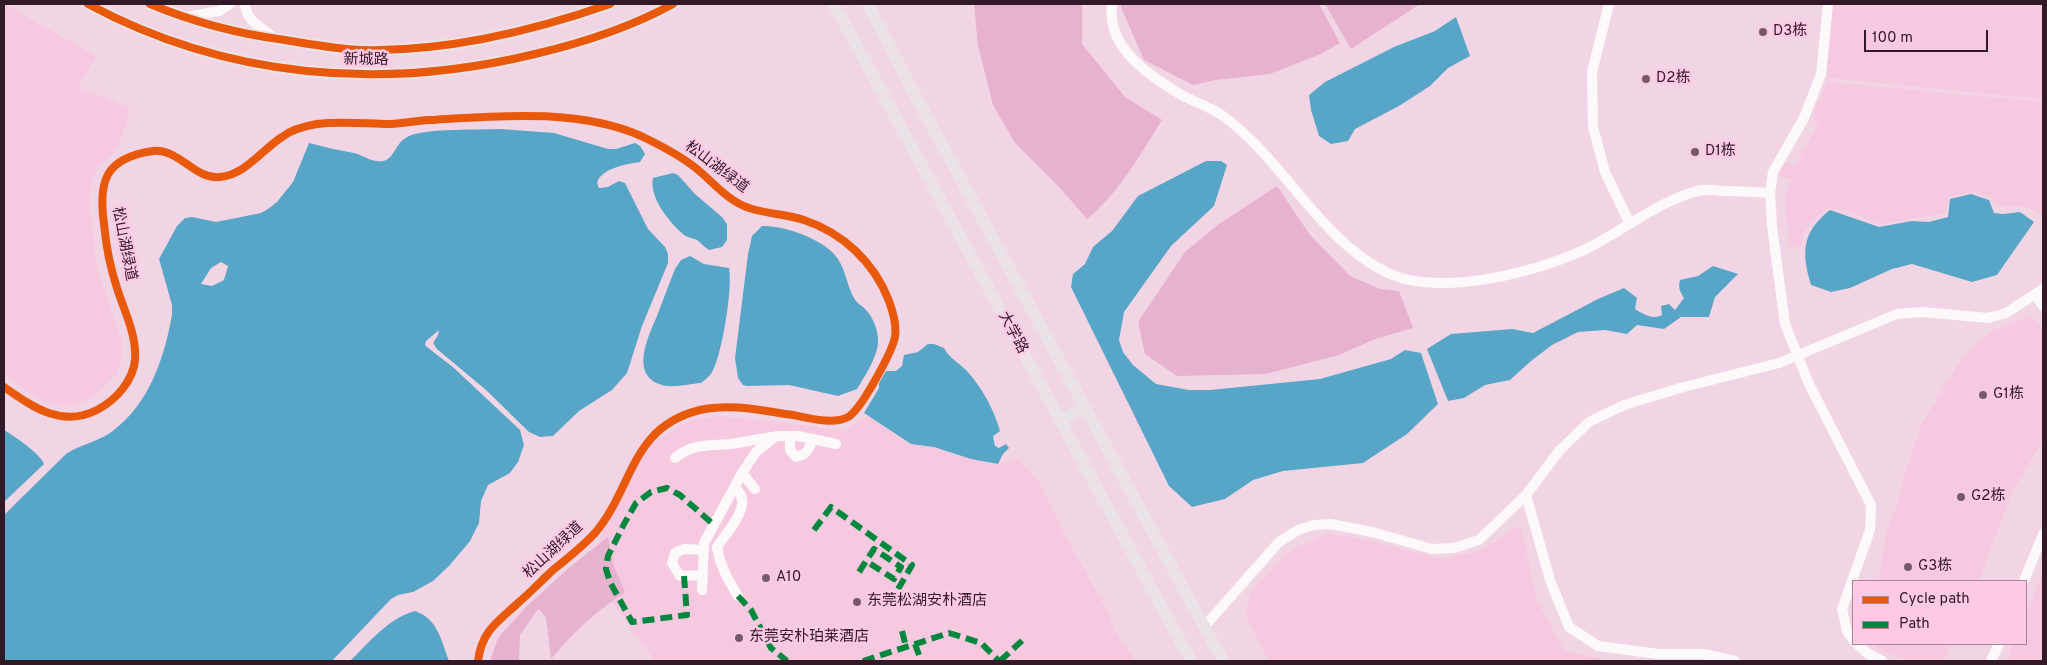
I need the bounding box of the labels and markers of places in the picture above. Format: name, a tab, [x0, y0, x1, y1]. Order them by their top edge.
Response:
place label: D3栋	[1773, 23, 1807, 41]
marker: D3栋	[1757, 26, 1769, 38]
place label: D2栋	[1656, 70, 1690, 88]
marker: D2栋	[1640, 73, 1652, 85]
place label: D1栋	[1705, 143, 1736, 161]
marker: D1栋	[1689, 146, 1701, 158]
place label: G1栋	[1993, 386, 2024, 404]
marker: G1栋	[1977, 389, 1989, 401]
place label: G2栋	[1971, 488, 2005, 506]
marker: G2栋	[1955, 491, 1967, 503]
place label: G3栋	[1918, 558, 1952, 576]
marker: G3栋	[1902, 561, 1914, 573]
place label: A10	[776, 569, 801, 587]
marker: A10	[760, 572, 772, 584]
place label: 东莞松湖安朴酒店	[867, 593, 987, 611]
marker: 东莞松湖安朴酒店	[851, 596, 863, 608]
place label: 东莞安朴珀莱酒店	[749, 629, 869, 647]
marker: 东莞安朴珀莱酒店	[733, 632, 745, 644]

